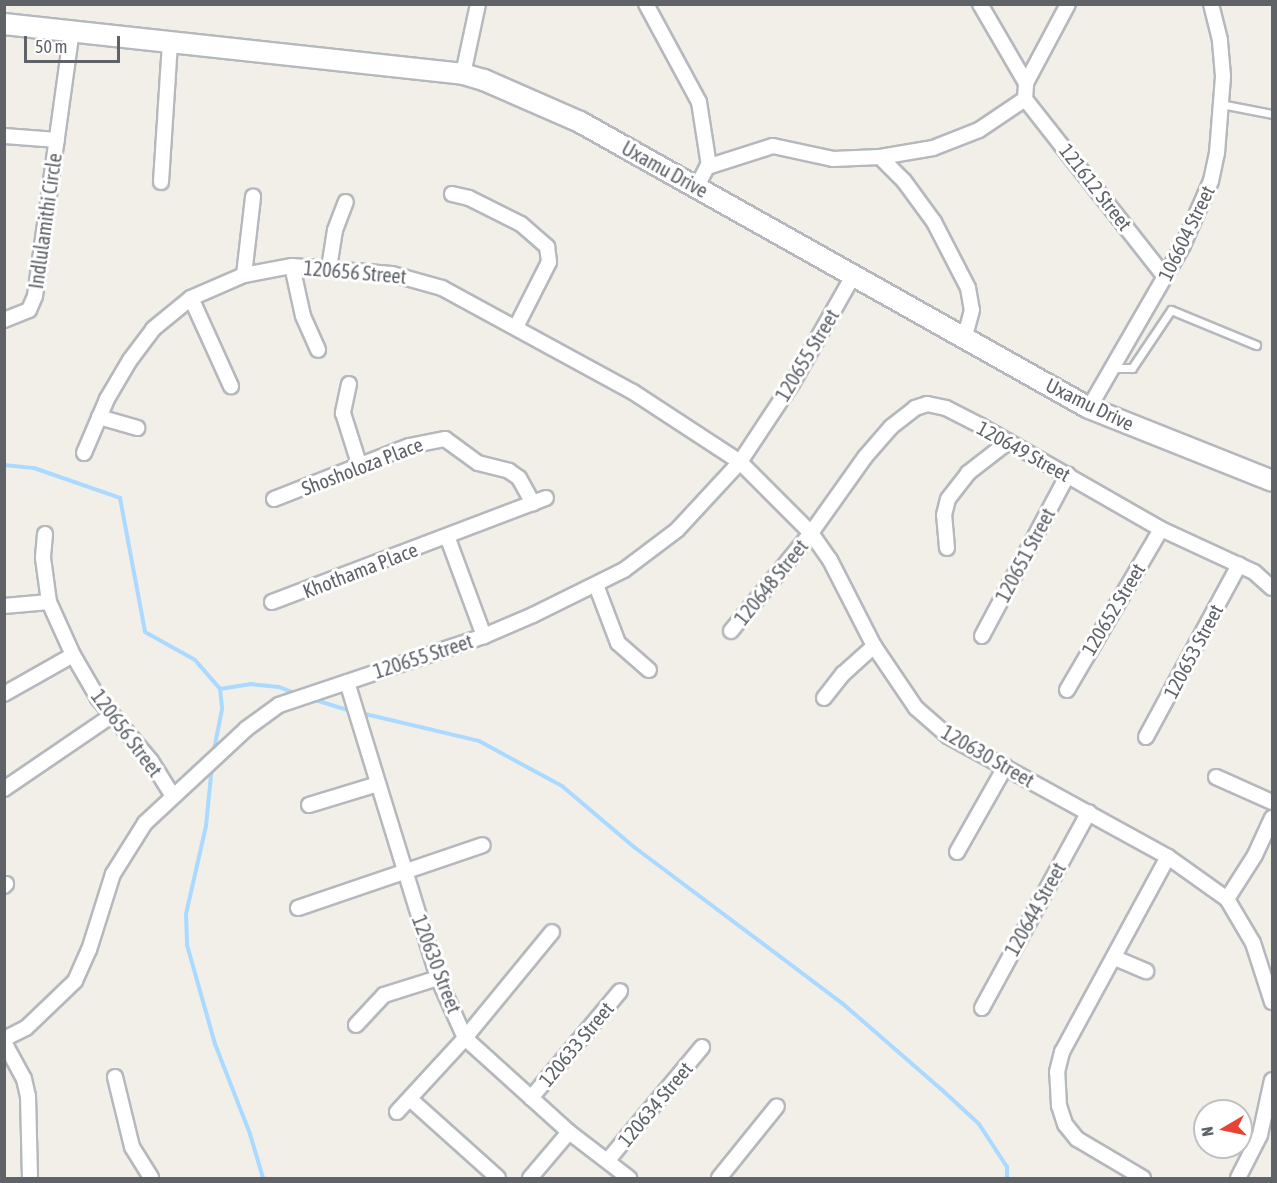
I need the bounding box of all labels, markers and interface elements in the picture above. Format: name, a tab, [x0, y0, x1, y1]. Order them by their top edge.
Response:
scale bar	[27, 24, 123, 62]
text: 50 m	[35, 36, 67, 57]
street label: Uxamu Drive	[618, 136, 712, 202]
street label: 121612 Street	[1055, 139, 1137, 235]
street label: Indlulamithi Circle	[24, 152, 66, 290]
street label: 106604 Street	[1153, 181, 1219, 285]
street label: 120656 Street	[303, 256, 407, 288]
street label: 120655 Street	[770, 305, 844, 405]
street label: Uxamu Drive	[1042, 372, 1138, 436]
street label: 120649 Street	[973, 416, 1075, 486]
street label: Shosholoza Place	[298, 432, 426, 500]
street label: 120651 Street	[990, 504, 1060, 606]
street label: 120648 Street	[729, 534, 813, 630]
street label: Khothama Place	[299, 537, 421, 603]
street label: 120652 Street	[1076, 559, 1150, 659]
street label: 120653 Street	[1158, 600, 1228, 702]
street label: 120655 Street	[370, 629, 476, 683]
street label: 120656 Street	[86, 685, 168, 781]
street label: 120630 Street	[937, 720, 1039, 792]
street label: 120644 Street	[1000, 858, 1070, 960]
street label: 120630 Street	[407, 912, 467, 1016]
street label: 120633 Street	[534, 997, 618, 1091]
street label: 120634 Street	[613, 1057, 697, 1151]
north arrow	[1193, 1099, 1253, 1159]
text: N	[1198, 1125, 1217, 1138]

